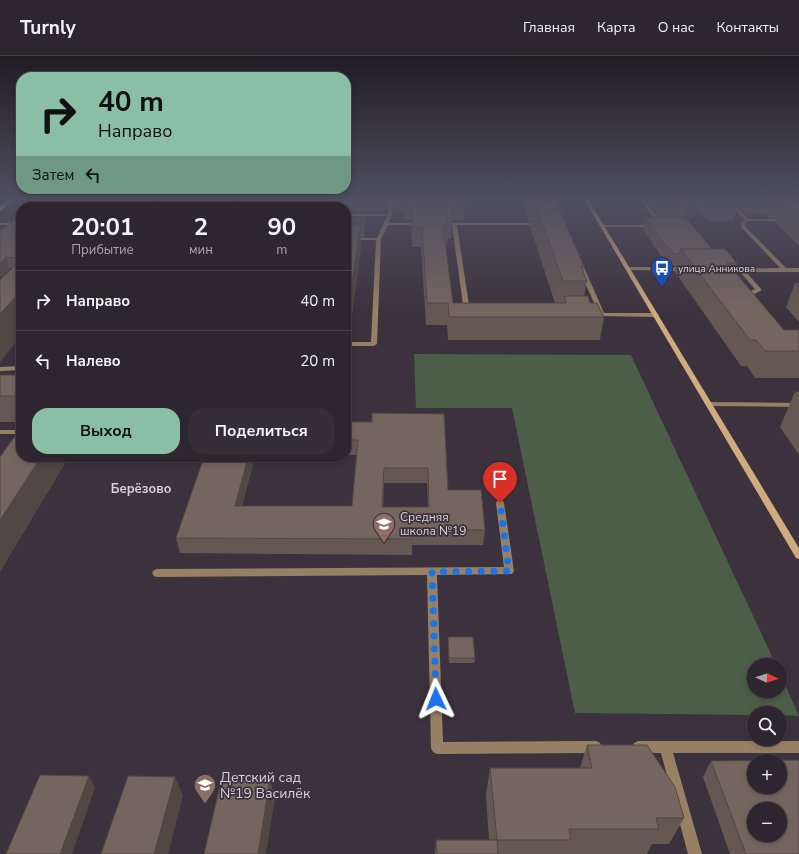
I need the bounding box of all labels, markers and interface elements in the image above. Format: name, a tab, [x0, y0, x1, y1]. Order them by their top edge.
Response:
text: Turnly	[20, 15, 76, 41]
text: Главная	[523, 18, 575, 37]
text: Карта	[597, 18, 636, 37]
text: О нас	[658, 18, 694, 37]
text: Контакты	[716, 18, 779, 37]
text: 40 m	[98, 83, 164, 121]
icon: right	[32, 88, 84, 140]
text: Направо	[98, 119, 172, 143]
icon: left	[82, 164, 104, 186]
text: Затем	[32, 165, 74, 185]
text: 20:01	[71, 211, 134, 243]
text: 2	[194, 211, 208, 243]
text: 90	[267, 211, 296, 243]
text: Прибытие	[71, 241, 134, 259]
text: мин	[189, 241, 213, 259]
text: m	[276, 241, 287, 259]
bus stop icon: улица Анникова	[649, 255, 675, 288]
place label: улица Анникова	[678, 262, 755, 276]
icon: right	[32, 290, 54, 312]
text: Направо	[66, 291, 130, 311]
text: 40 m	[300, 291, 335, 311]
icon: left	[32, 350, 54, 372]
text: Налево	[66, 351, 121, 371]
text: 20 m	[300, 351, 335, 371]
button: Выход	[32, 408, 180, 454]
button: Поделиться	[188, 408, 335, 454]
pin	[483, 462, 517, 503]
icon: arrive	[489, 468, 511, 490]
district label: Берёзово	[111, 480, 172, 498]
place label: Средняя школа №19	[400, 509, 466, 539]
school or university icon: Средняя школа №19	[371, 511, 397, 544]
north arrow	[747, 658, 787, 698]
map controls	[747, 658, 787, 842]
position arrow	[415, 678, 457, 720]
button: search	[747, 706, 787, 746]
button: +	[747, 754, 787, 794]
place label: Детский сад №19 Василёк	[220, 768, 311, 803]
school or university icon: Детский сад №19 Василёк	[192, 772, 218, 805]
button: −	[747, 802, 787, 842]

